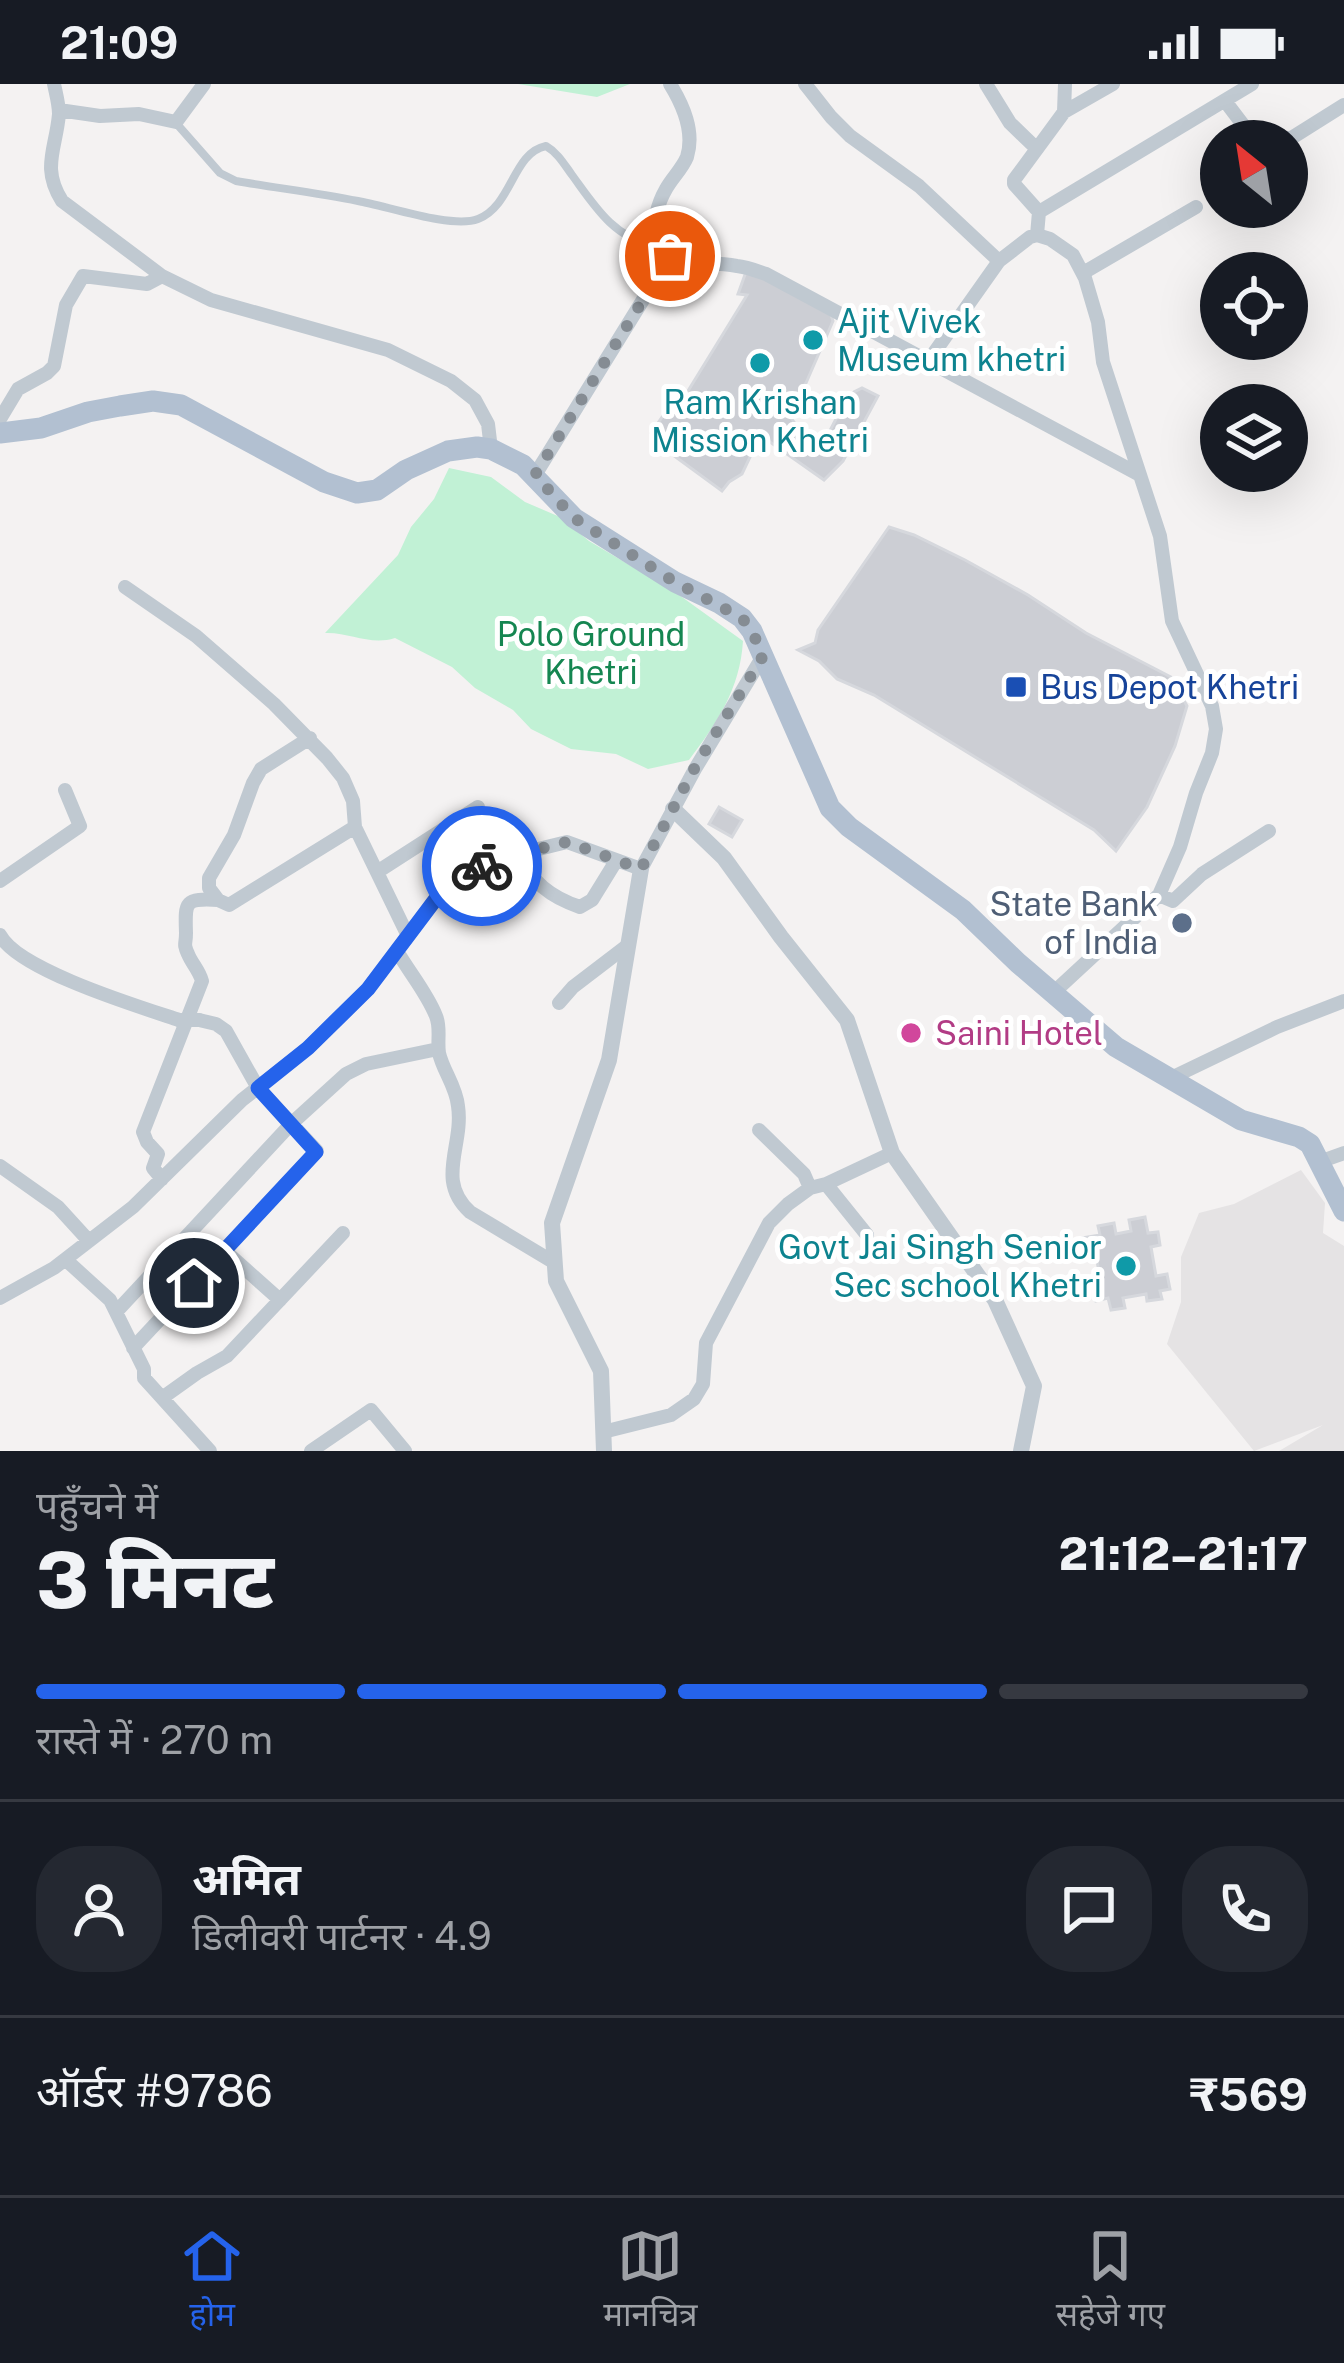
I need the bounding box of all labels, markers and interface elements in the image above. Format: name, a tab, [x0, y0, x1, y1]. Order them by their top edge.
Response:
text: 21:09	[60, 16, 178, 69]
north arrow	[1200, 120, 1308, 228]
map controls	[1200, 120, 1308, 492]
pin	[619, 205, 721, 307]
icon: bag	[637, 223, 703, 289]
button: locate	[1200, 252, 1308, 360]
place label: Ajit Vivek Museum khetri	[837, 302, 1066, 378]
marker: Ajit Vivek Museum khetri	[800, 327, 826, 353]
marker: Ram Krishan Mission Khetri	[747, 350, 773, 376]
place label: Ram Krishan Mission Khetri	[651, 383, 869, 459]
button: layers	[1200, 384, 1308, 492]
park label: Polo Ground Khetri	[497, 615, 685, 691]
place label: Bus Depot Khetri	[1040, 668, 1299, 706]
marker: Bus Depot Khetri	[1003, 674, 1029, 700]
courier	[422, 806, 542, 926]
icon: bike	[449, 833, 515, 899]
place label: State Bank of India	[989, 885, 1158, 961]
marker: State Bank of India	[1169, 910, 1195, 936]
place label: Saini Hotel	[935, 1014, 1103, 1052]
marker: Saini Hotel	[898, 1020, 924, 1046]
place label: Govt Jai Singh Senior Sec school Khetri	[778, 1228, 1102, 1304]
pin	[143, 1232, 245, 1334]
icon: home	[161, 1250, 227, 1316]
marker: Govt Jai Singh Senior Sec school Khetri	[1113, 1253, 1139, 1279]
text: पहुँचने में	[36, 1482, 158, 1528]
text: 21:12–21:17	[1059, 1527, 1308, 1580]
text: 3 मिनट	[36, 1534, 274, 1626]
text: रास्ते में · 270 m	[36, 1717, 273, 1763]
button: person	[36, 1846, 162, 1972]
button: chat	[1026, 1846, 1152, 1972]
button: phone	[1182, 1846, 1308, 1972]
text: अमित	[192, 1852, 301, 1905]
text: डिलीवरी पार्टनर · 4.9	[192, 1913, 492, 1959]
text: ऑर्डर #9786	[36, 2064, 273, 2117]
text: ₹569	[1189, 2068, 1308, 2121]
tab: होम	[179, 2223, 245, 2339]
tab: मानचित्र	[603, 2223, 698, 2339]
tab: सहेजे गए	[1056, 2223, 1165, 2339]

